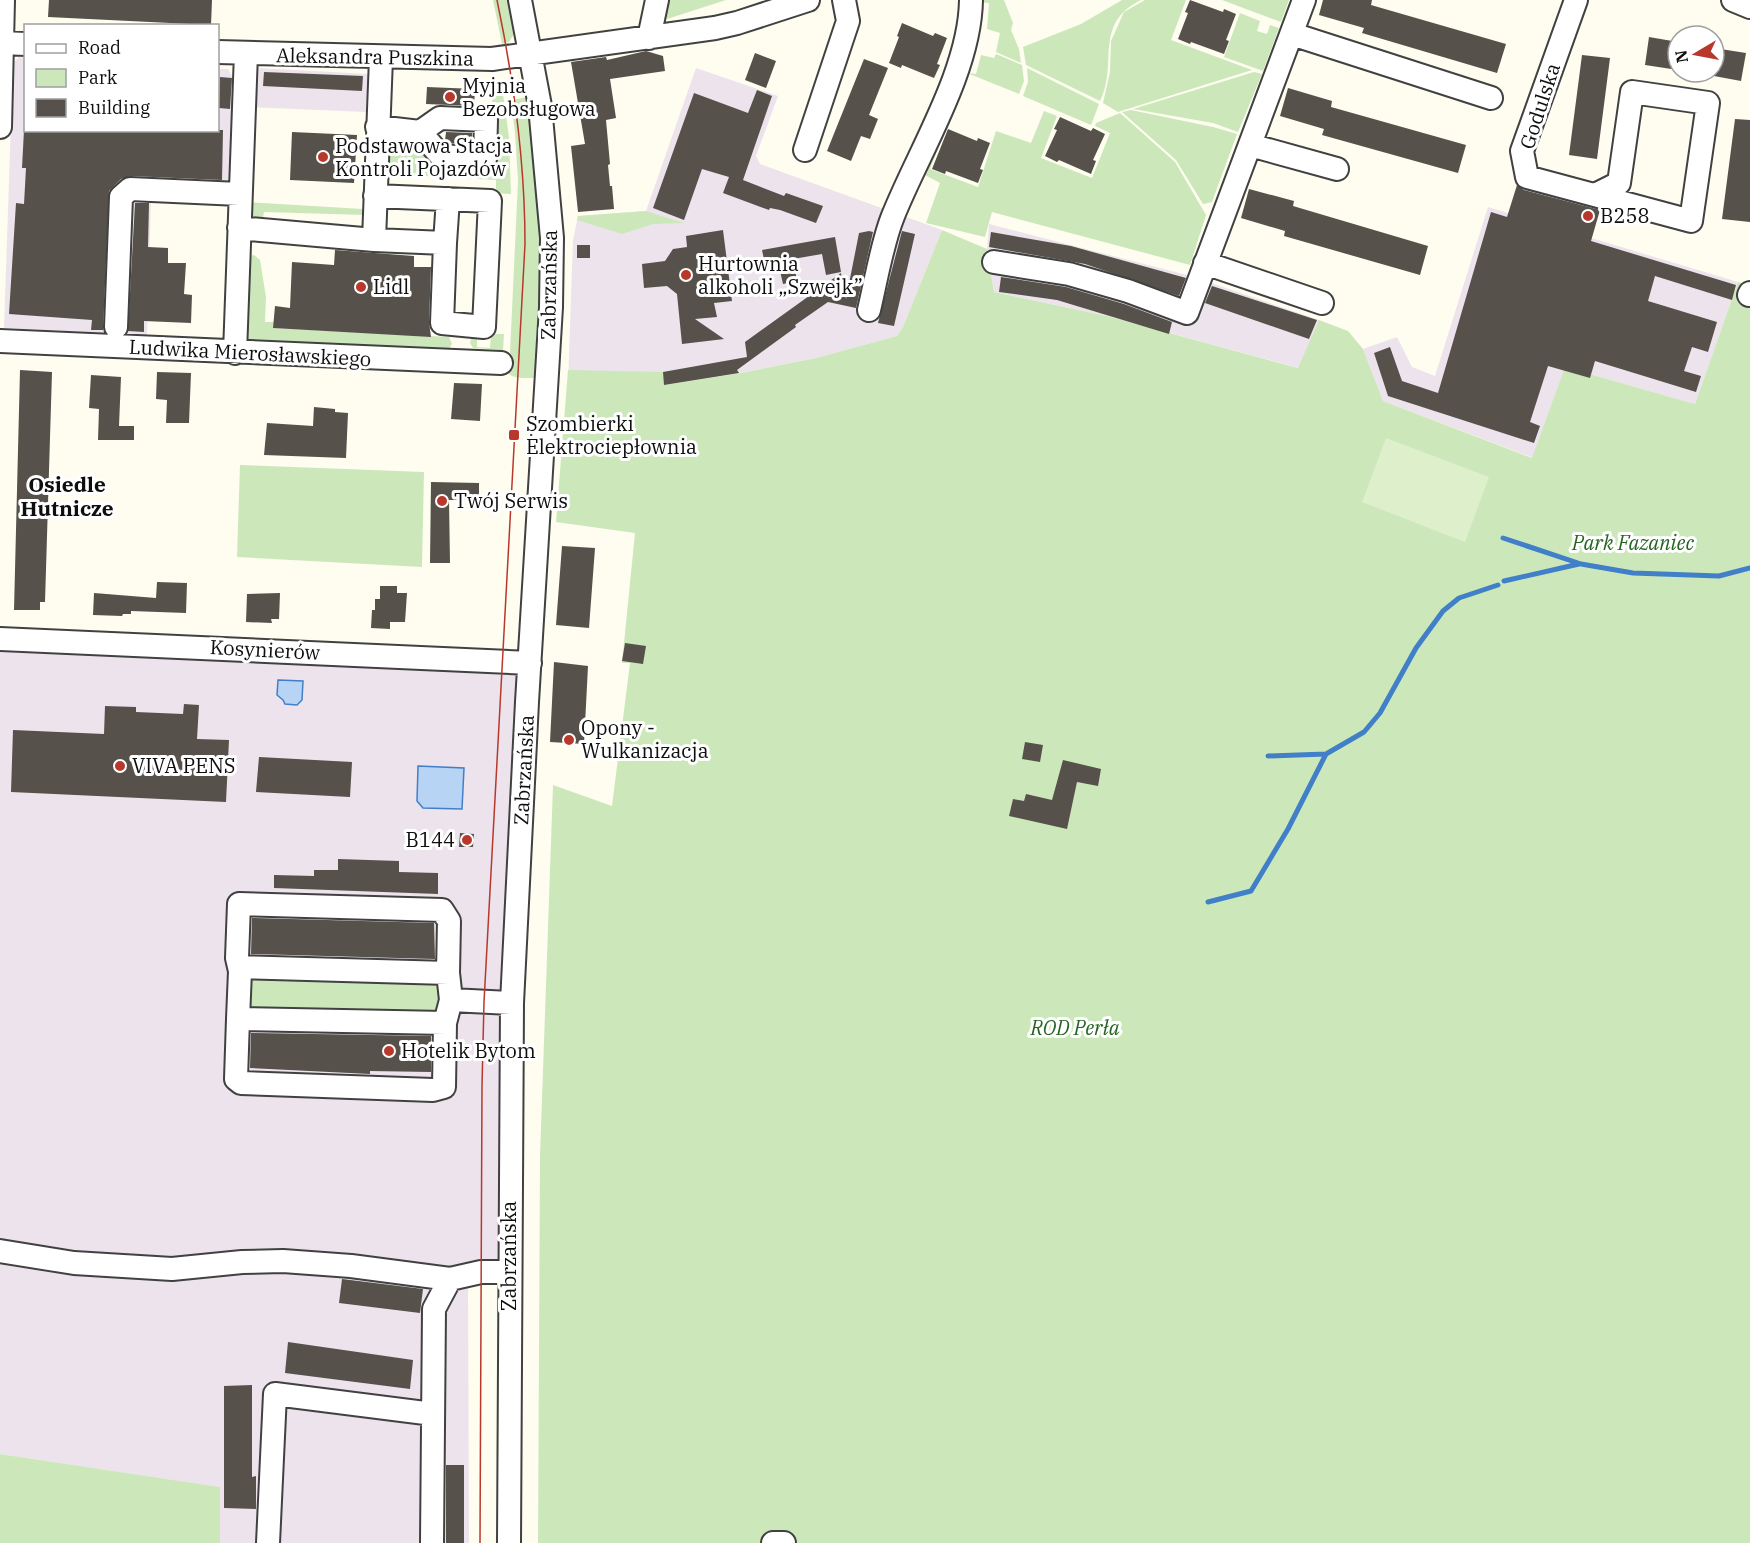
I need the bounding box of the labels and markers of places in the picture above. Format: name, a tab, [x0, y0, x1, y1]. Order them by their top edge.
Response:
place label: Myjnia Bezobsługowa	[462, 72, 596, 122]
marker: Myjnia Bezobsługowa	[443, 90, 457, 104]
place label: Podstawowa Stacja Kontroli Pojazdów	[335, 132, 513, 182]
marker: Podstawowa Stacja Kontroli Pojazdów	[316, 150, 330, 164]
place label: B258	[1600, 202, 1649, 229]
marker: B258	[1581, 209, 1595, 223]
place label: Hurtownia alkoholi „Szwejk”	[698, 250, 863, 300]
marker: Hurtownia alkoholi „Szwejk”	[679, 268, 693, 282]
place label: Lidl	[373, 273, 409, 300]
marker: Lidl	[354, 280, 368, 294]
place label: Szombierki Elektrociepłownia	[526, 410, 697, 460]
marker: Szombierki Elektrociepłownia	[507, 428, 521, 442]
place label: Twój Serwis	[454, 487, 568, 514]
marker: Twój Serwis	[435, 494, 449, 508]
place label: Opony - Wulkanizacja	[581, 714, 709, 764]
marker: Opony - Wulkanizacja	[562, 733, 576, 747]
place label: VIVA PENS	[132, 752, 235, 779]
marker: VIVA PENS	[113, 759, 127, 773]
place label: B144	[406, 826, 455, 853]
marker: B144	[460, 833, 474, 847]
place label: Hotelik Bytom	[401, 1037, 536, 1064]
marker: Hotelik Bytom	[382, 1044, 396, 1058]

